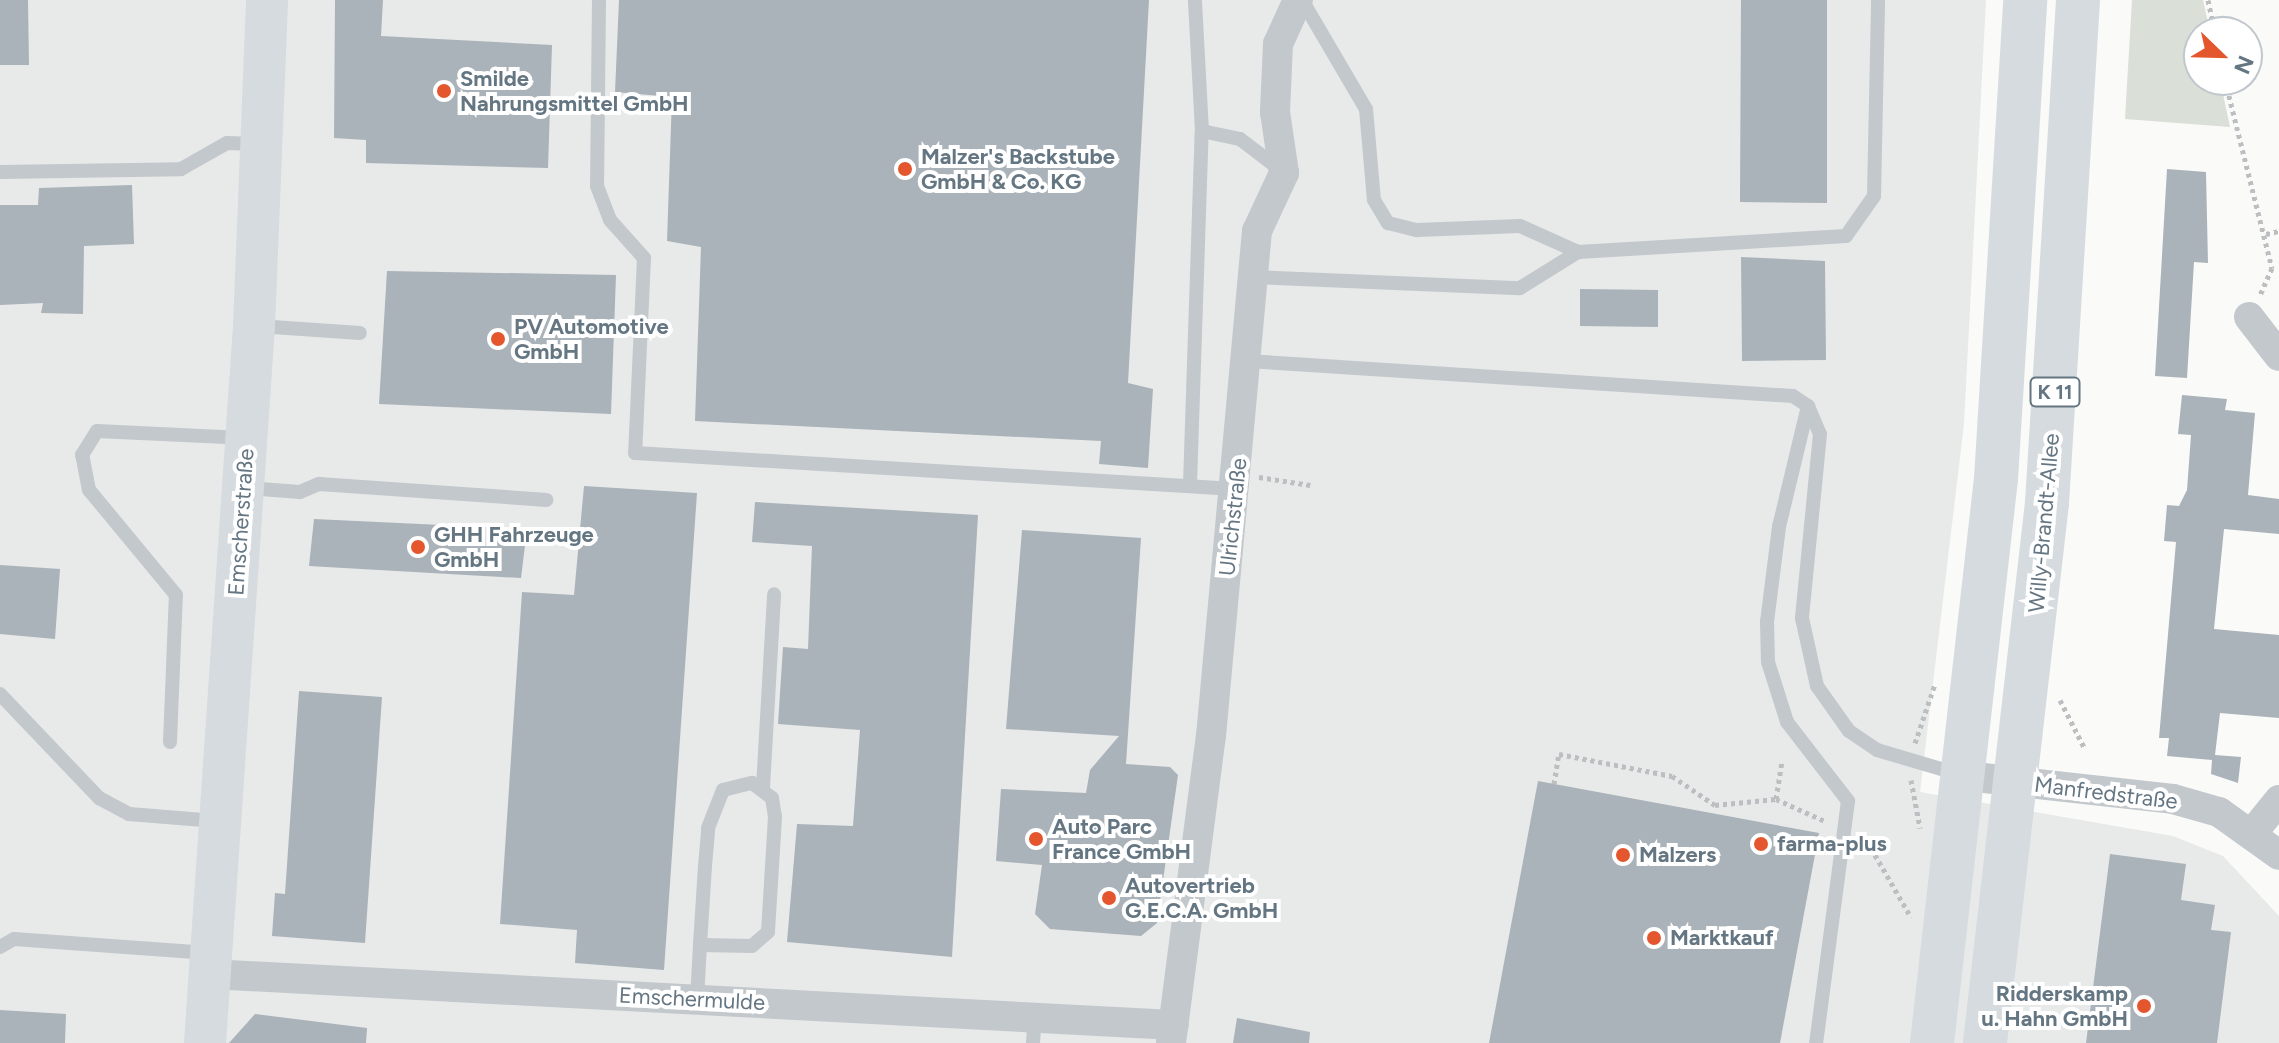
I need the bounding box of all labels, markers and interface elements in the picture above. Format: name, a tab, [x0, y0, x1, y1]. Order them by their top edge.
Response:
north arrow	[2183, 16, 2263, 96]
text: N	[2228, 52, 2259, 78]
place label: Smilde Nahrungsmittel GmbH	[460, 65, 688, 116]
marker: Smilde Nahrungsmittel GmbH	[435, 82, 453, 100]
place label: Malzer's Backstube GmbH & Co. KG	[921, 143, 1115, 194]
marker: Malzer's Backstube GmbH & Co. KG	[896, 160, 914, 178]
place label: PV Automotive GmbH	[514, 313, 669, 364]
marker: PV Automotive GmbH	[489, 330, 507, 348]
road number: K 11	[2029, 376, 2081, 408]
street label: Willy-Brandt-Allee	[2023, 432, 2065, 614]
street label: Emscherstraße	[223, 448, 259, 596]
street label: Ulrichstraße	[1214, 457, 1252, 577]
place label: GHH Fahrzeuge GmbH	[434, 521, 594, 572]
marker: GHH Fahrzeuge GmbH	[409, 538, 427, 556]
street label: Manfredstraße	[2033, 771, 2179, 815]
place label: Auto Parc France GmbH	[1052, 813, 1191, 864]
marker: Auto Parc France GmbH	[1027, 830, 1045, 848]
place label: farma-plus	[1777, 831, 1887, 857]
marker: farma-plus	[1752, 835, 1770, 853]
place label: Malzers	[1639, 842, 1716, 868]
marker: Malzers	[1614, 846, 1632, 864]
place label: Autovertrieb G.E.C.A. GmbH	[1125, 872, 1278, 924]
marker: Autovertrieb G.E.C.A. GmbH	[1100, 889, 1118, 907]
place label: Marktkauf	[1670, 925, 1774, 951]
marker: Marktkauf	[1645, 929, 1663, 947]
place label: Ridderskamp u. Hahn GmbH	[1981, 980, 2128, 1032]
street label: Emschermulde	[618, 982, 766, 1016]
marker: Ridderskamp u. Hahn GmbH	[2135, 997, 2153, 1015]

